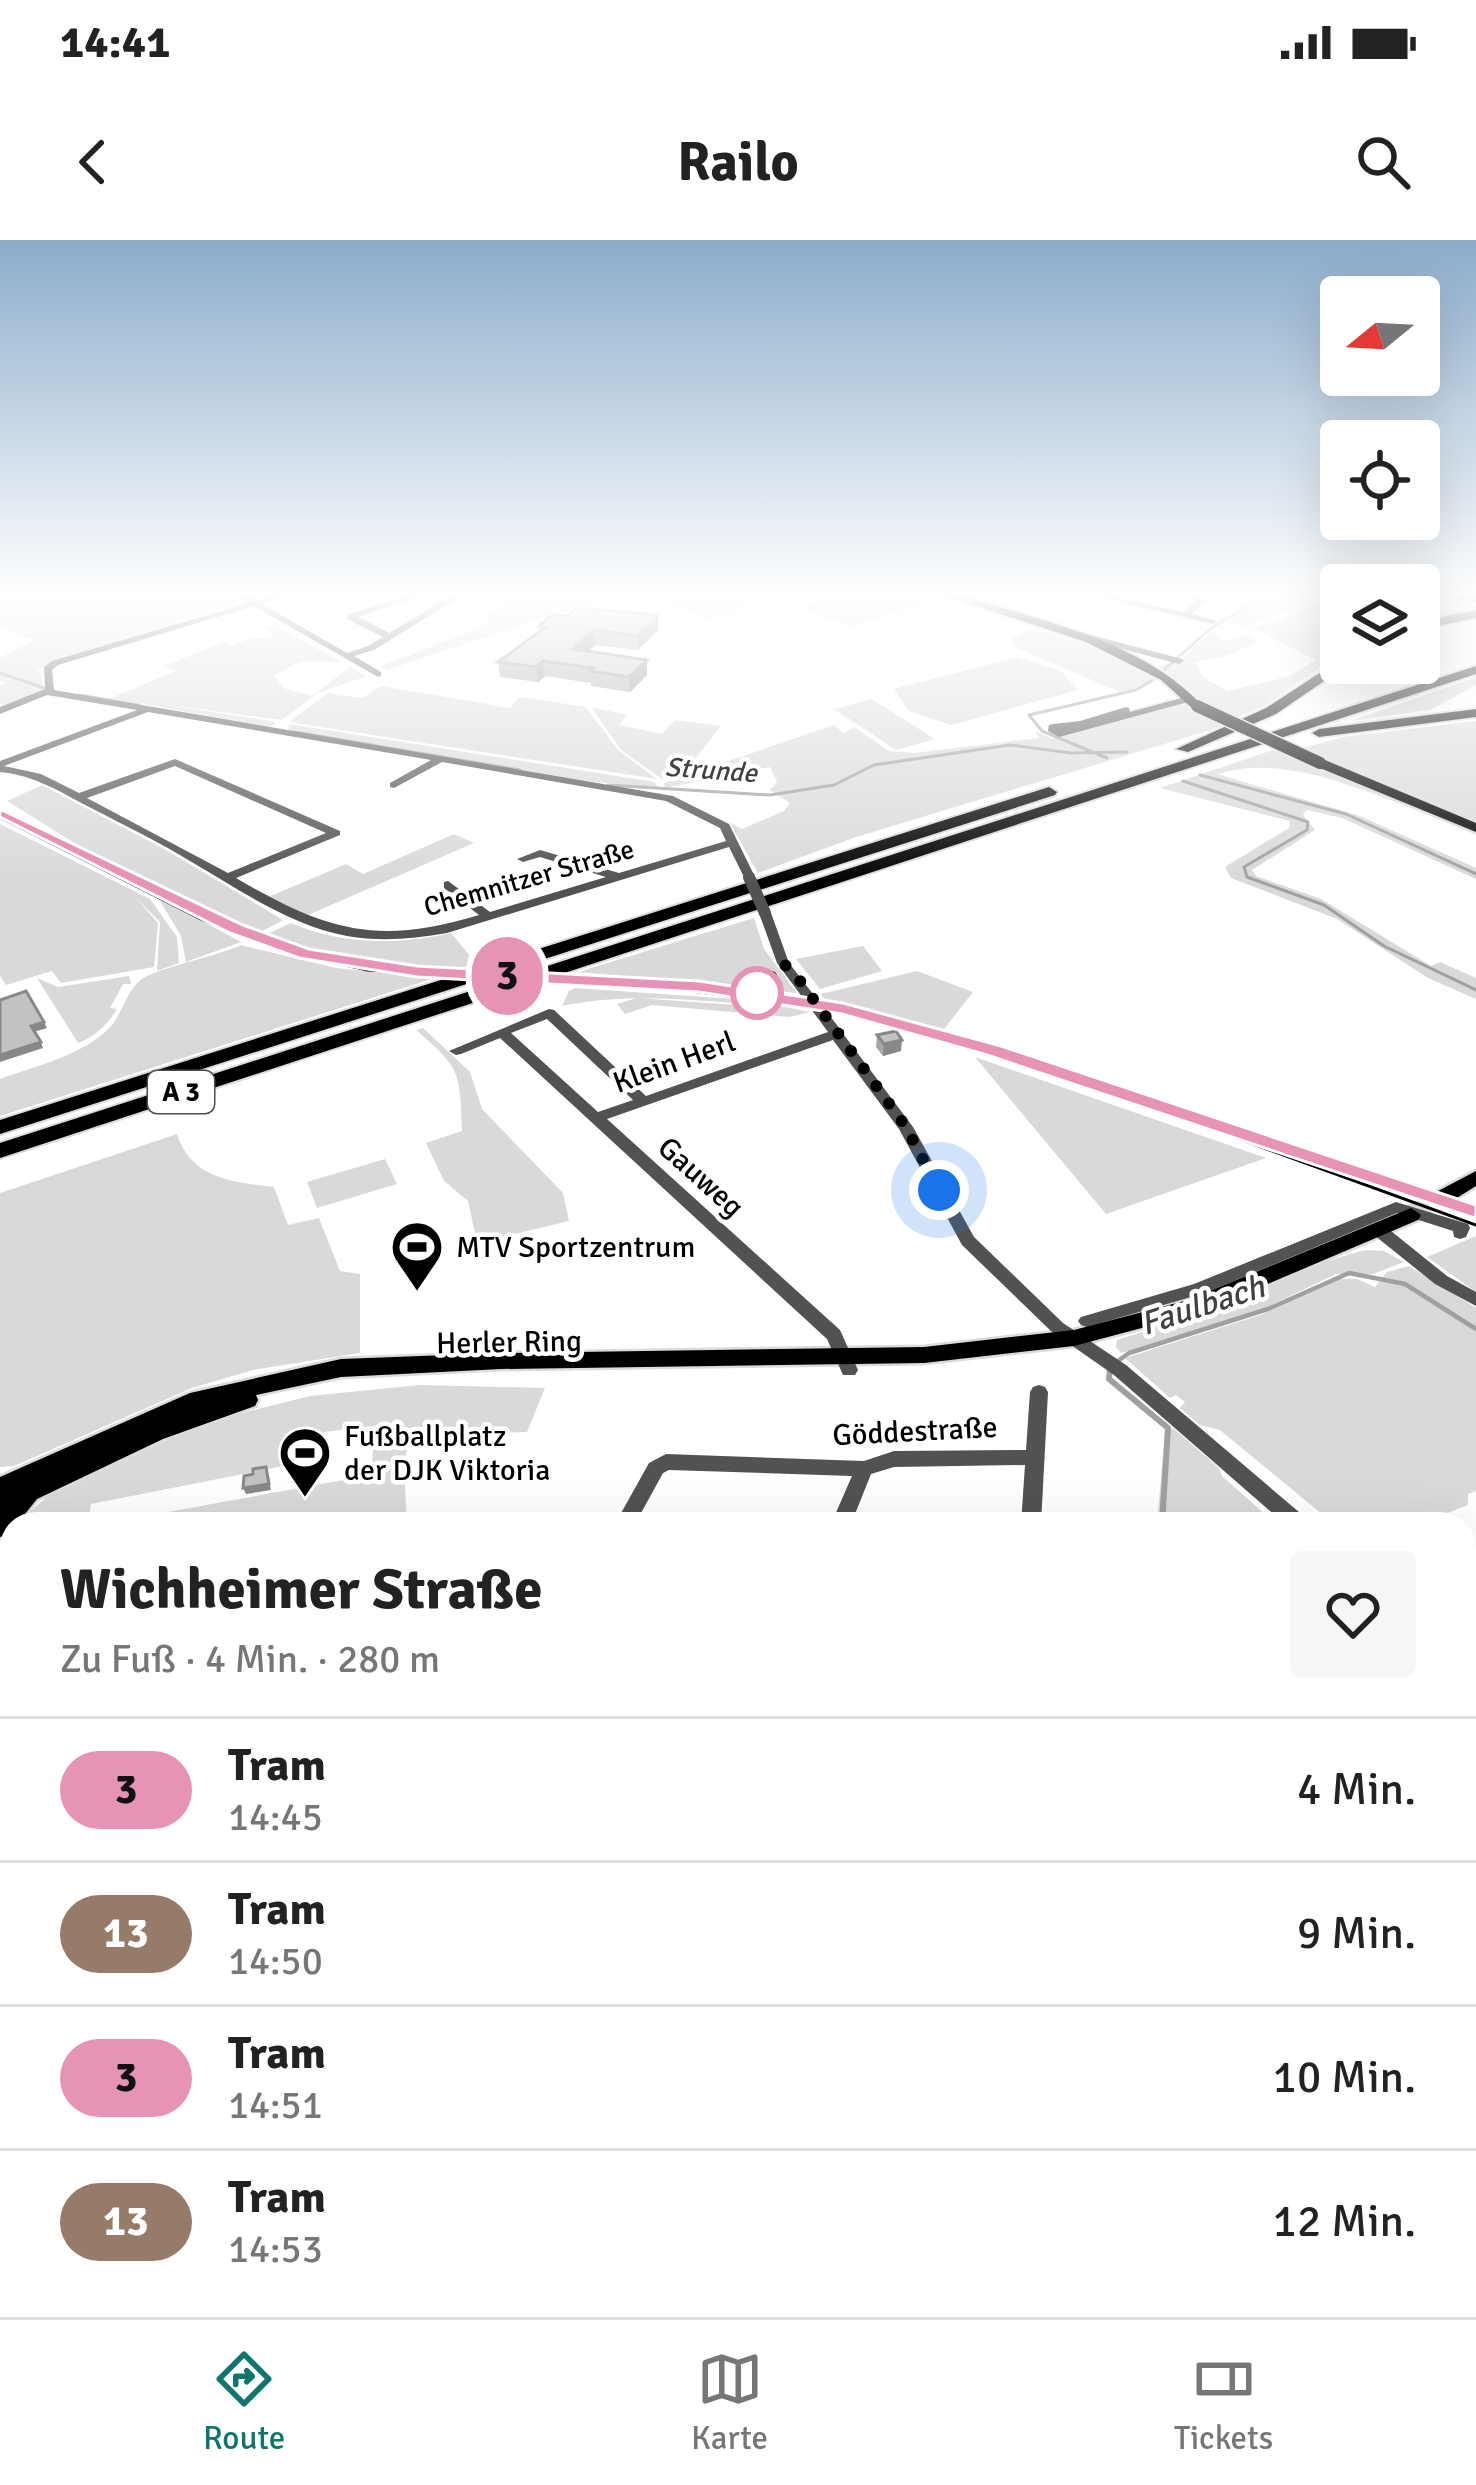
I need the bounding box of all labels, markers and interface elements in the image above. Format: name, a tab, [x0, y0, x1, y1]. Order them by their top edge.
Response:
text: 14:41	[60, 15, 170, 70]
icon: back	[60, 129, 126, 195]
text: Railo	[677, 129, 799, 196]
icon: search	[1350, 129, 1416, 195]
north arrow	[1320, 276, 1440, 396]
map controls	[1320, 276, 1440, 684]
button: locate	[1320, 420, 1440, 540]
button: layers	[1320, 564, 1440, 684]
water label: Strunde	[664, 751, 759, 790]
street label: Chemnitzer Straße	[420, 833, 638, 924]
line badge: 3	[468, 937, 546, 1015]
text: 3	[496, 950, 518, 1001]
unlabelled marker	[732, 968, 782, 1018]
street label: Klein Herl	[608, 1023, 740, 1102]
road number: A 3	[148, 1071, 214, 1113]
street label: Gauweg	[650, 1129, 751, 1226]
your location	[909, 1160, 969, 1220]
sports icon: MTV Sportzentrum	[389, 1219, 445, 1293]
place label: MTV Sportzentrum	[456, 1229, 695, 1266]
water label: Faulbach	[1135, 1266, 1271, 1345]
street label: Herler Ring	[436, 1323, 582, 1362]
street label: Göddestraße	[832, 1409, 998, 1454]
place label: Fußballplatz der DJK Viktoria	[344, 1418, 550, 1489]
sports icon: Fußballplatz der DJK Viktoria	[277, 1425, 333, 1499]
button: heart	[1290, 1551, 1416, 1677]
text: Wichheimer Straße	[60, 1554, 542, 1625]
text: Zu Fuß · 4 Min. · 280 m	[60, 1635, 440, 1683]
text: Tram	[228, 1738, 326, 1793]
text: 4 Min.	[1297, 1762, 1416, 1817]
text: 3	[115, 1764, 137, 1815]
text: 14:45	[228, 1793, 323, 1841]
text: Tram	[228, 1882, 326, 1937]
text: 9 Min.	[1297, 1906, 1416, 1961]
text: 13	[103, 1908, 149, 1959]
text: 14:50	[228, 1937, 323, 1985]
text: Tram	[228, 2026, 326, 2081]
text: 10 Min.	[1273, 2050, 1416, 2105]
text: 3	[115, 2052, 137, 2103]
text: 14:51	[228, 2081, 323, 2129]
text: Tram	[228, 2170, 326, 2225]
text: 12 Min.	[1273, 2194, 1416, 2249]
text: 13	[103, 2196, 149, 2247]
text: 14:53	[228, 2225, 323, 2273]
tab: Route	[203, 2346, 285, 2459]
tab: Karte	[691, 2346, 768, 2459]
tab: Tickets	[1174, 2346, 1273, 2459]

